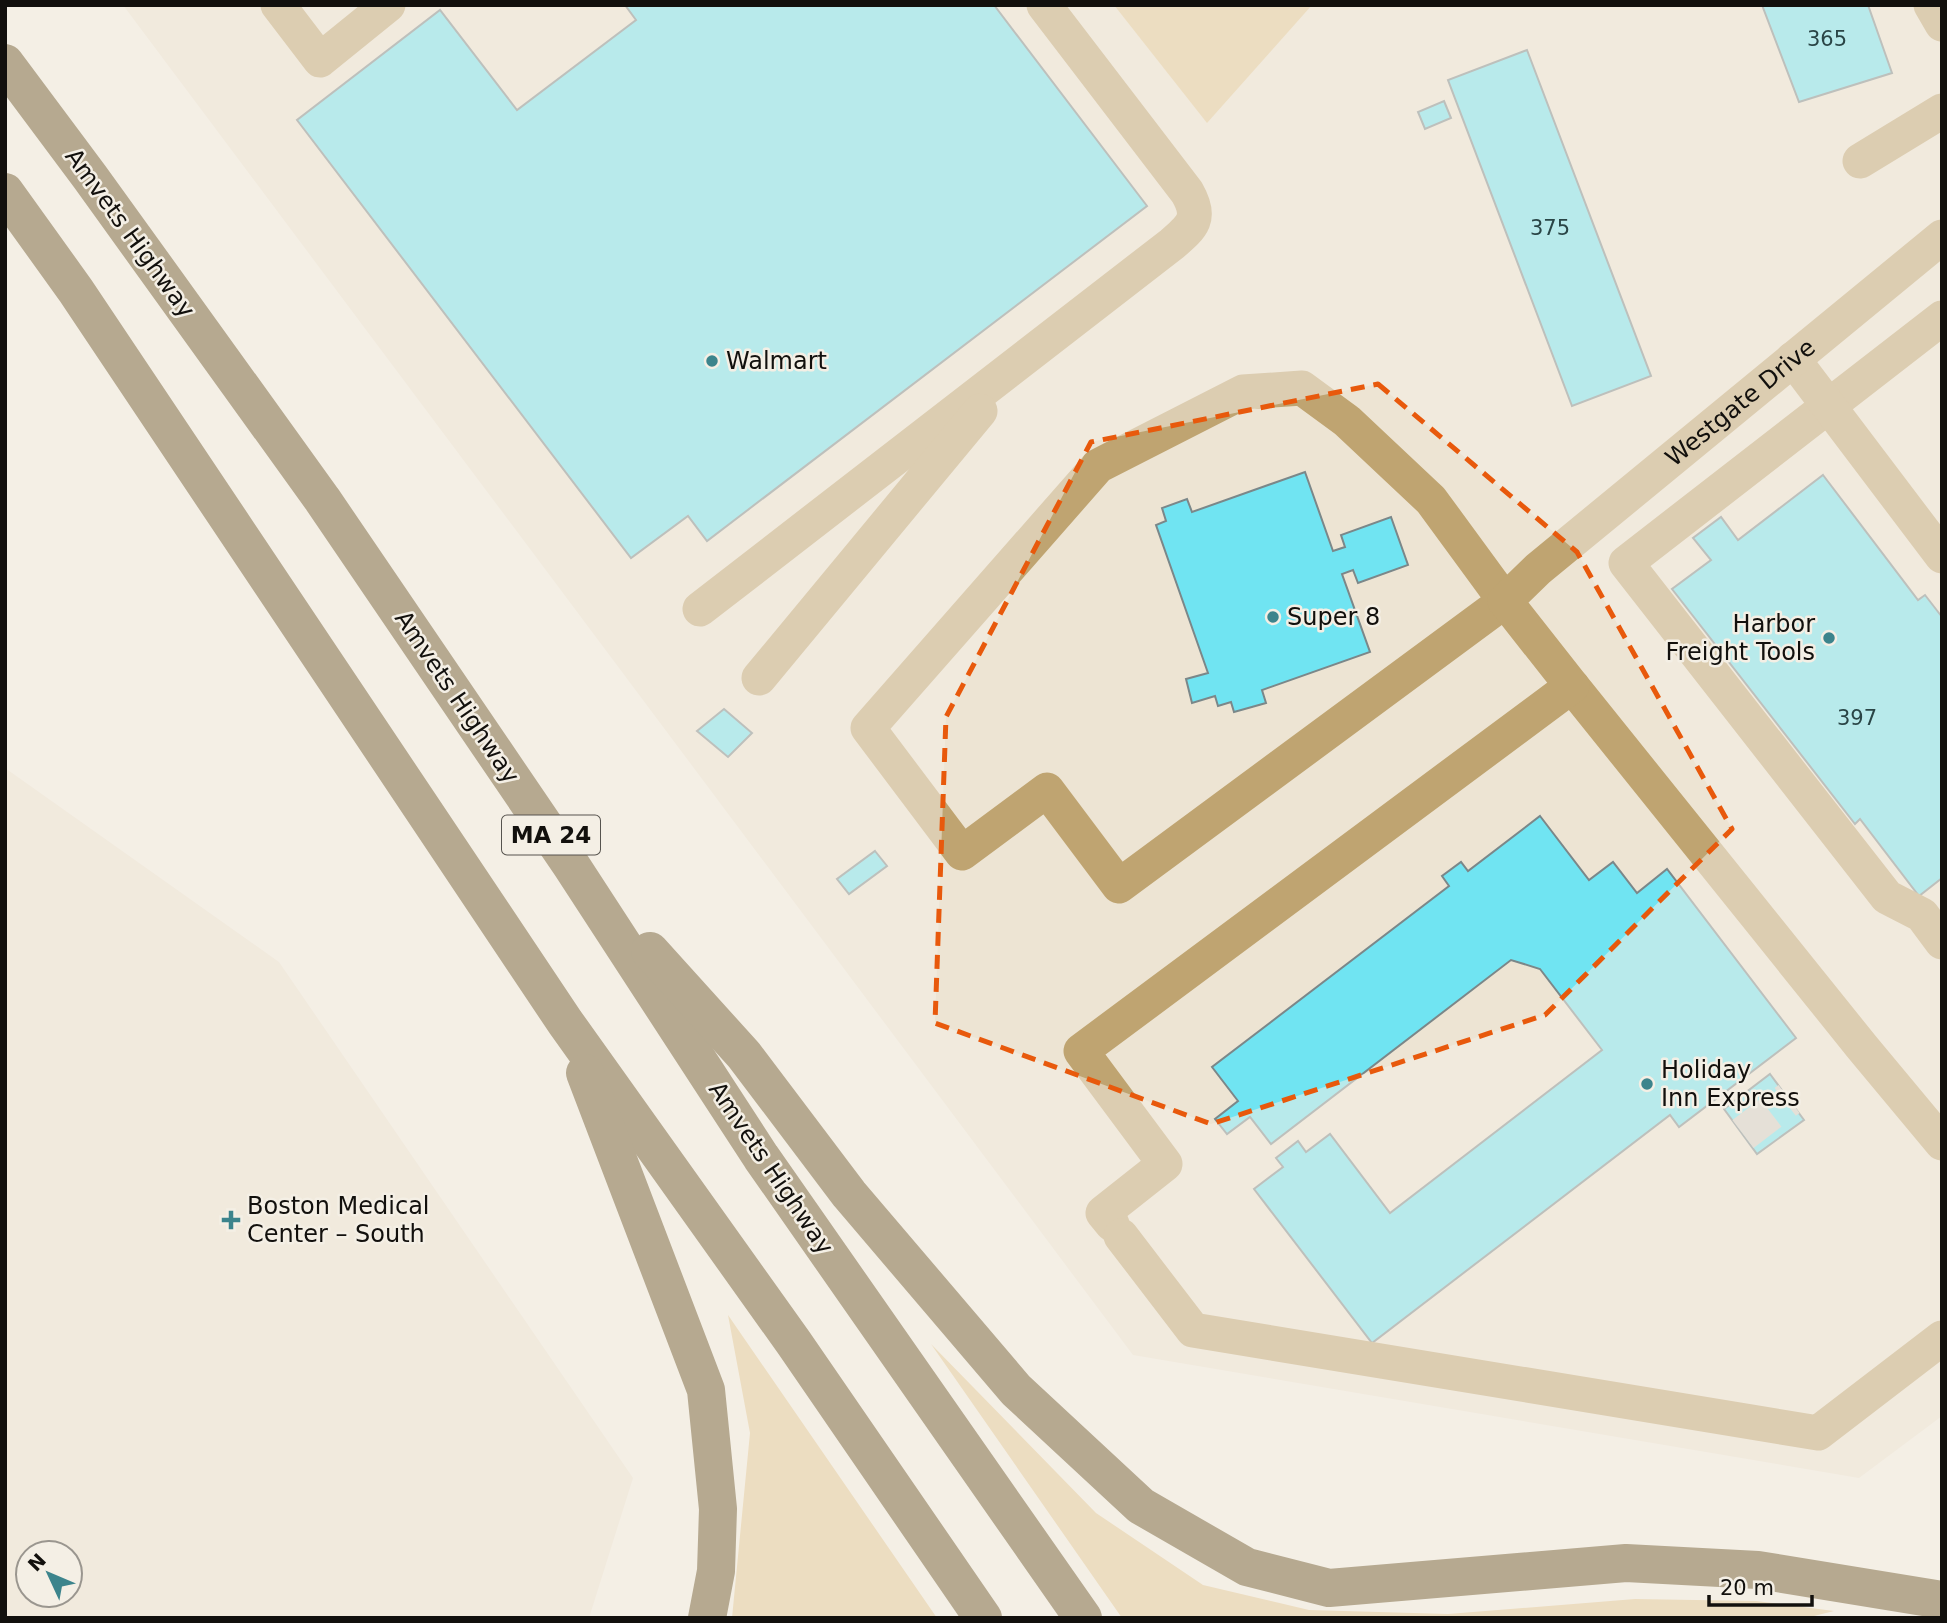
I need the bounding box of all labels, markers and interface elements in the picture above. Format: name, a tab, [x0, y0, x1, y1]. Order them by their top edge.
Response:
house number: 365	[1807, 27, 1847, 51]
street label: Amvets Highway	[59, 143, 201, 323]
house number: 375	[1530, 216, 1570, 240]
street label: Westgate Drive	[1660, 333, 1821, 472]
place label: Walmart	[726, 347, 827, 375]
marker: Walmart	[704, 353, 720, 369]
place label: Super 8	[1287, 603, 1380, 631]
street label: Amvets Highway	[389, 605, 525, 789]
marker: Super 8	[1265, 609, 1281, 625]
place label: Harbor Freight Tools	[1666, 610, 1815, 666]
marker: Harbor Freight Tools	[1821, 630, 1837, 646]
house number: 397	[1837, 706, 1877, 730]
road number: MA 24	[502, 816, 600, 855]
place label: Holiday Inn Express	[1661, 1056, 1800, 1112]
street label: Amvets Highway	[703, 1076, 839, 1260]
marker: Holiday Inn Express	[1639, 1076, 1655, 1092]
place label: Boston Medical Center – South	[247, 1192, 430, 1248]
marker: Boston Medical Center – South	[221, 1210, 241, 1230]
north arrow	[14, 1539, 84, 1609]
text: N	[23, 1549, 50, 1576]
scale bar	[1709, 1564, 1812, 1608]
text: 20 m	[1720, 1576, 1774, 1600]

